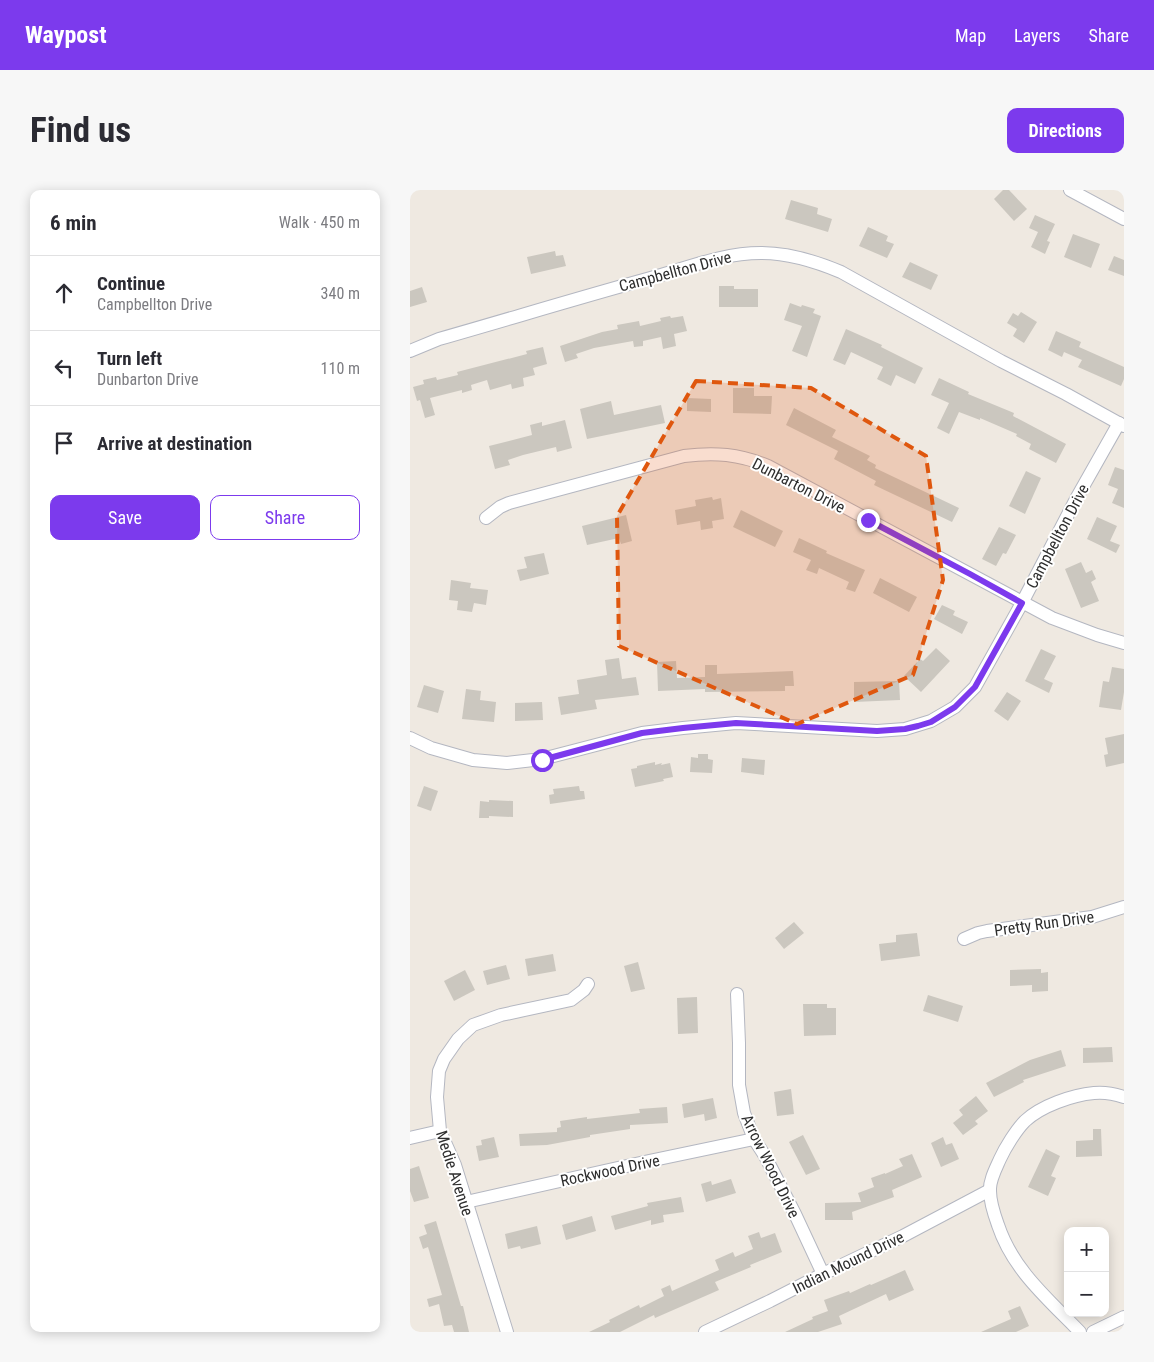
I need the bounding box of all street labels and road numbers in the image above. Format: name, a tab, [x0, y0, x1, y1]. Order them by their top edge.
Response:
street label: Campbellton Drive	[617, 247, 733, 296]
street label: Dunbarton Drive	[749, 454, 848, 517]
street label: Campbellton Drive	[1022, 481, 1093, 592]
street label: Pretty Run Drive	[993, 907, 1095, 940]
street label: Arrow Wood Drive	[737, 1112, 804, 1221]
street label: Medie Avenue	[432, 1128, 477, 1218]
street label: Rockwood Drive	[559, 1151, 662, 1190]
street label: Indian Mound Drive	[789, 1227, 907, 1298]

